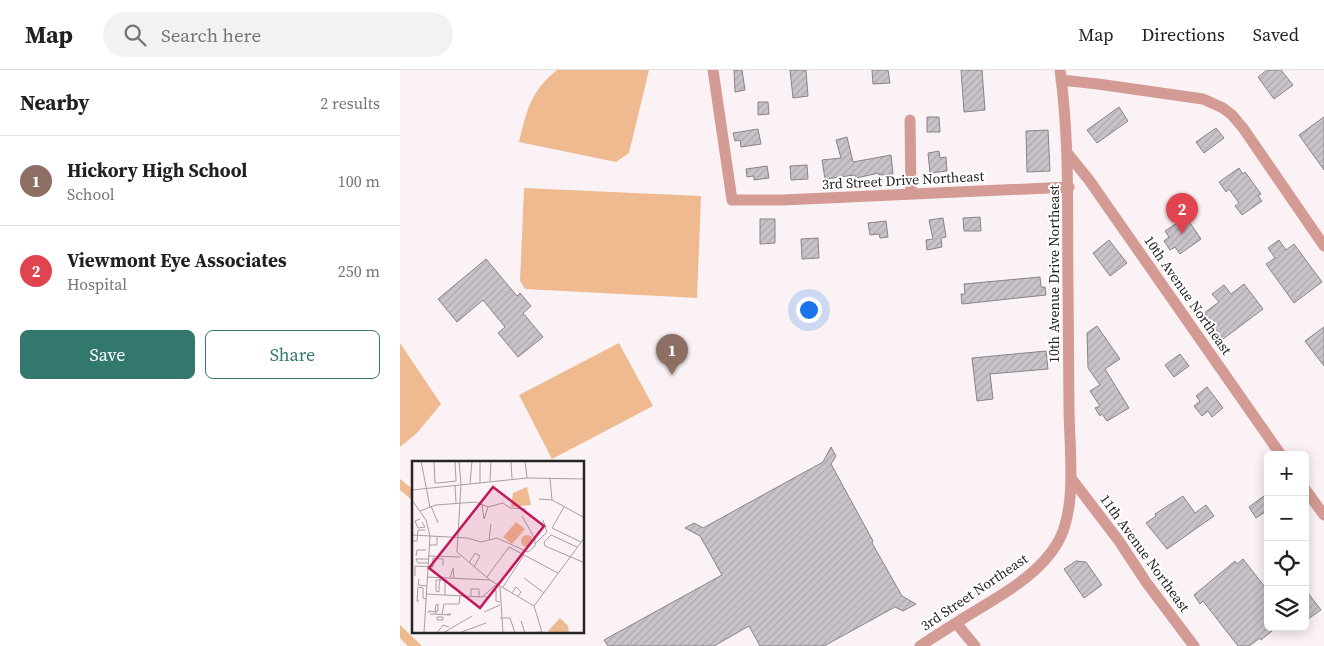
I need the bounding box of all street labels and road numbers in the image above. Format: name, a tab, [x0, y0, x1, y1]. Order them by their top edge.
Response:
street label: 3rd Street Drive Northeast	[822, 166, 985, 194]
street label: 10th Avenue Drive Northeast	[1044, 184, 1064, 363]
street label: 10th Avenue Northeast	[1139, 231, 1237, 359]
street label: 11th Avenue Northeast	[1095, 490, 1195, 616]
street label: 3rd Street Northeast	[917, 548, 1032, 635]

